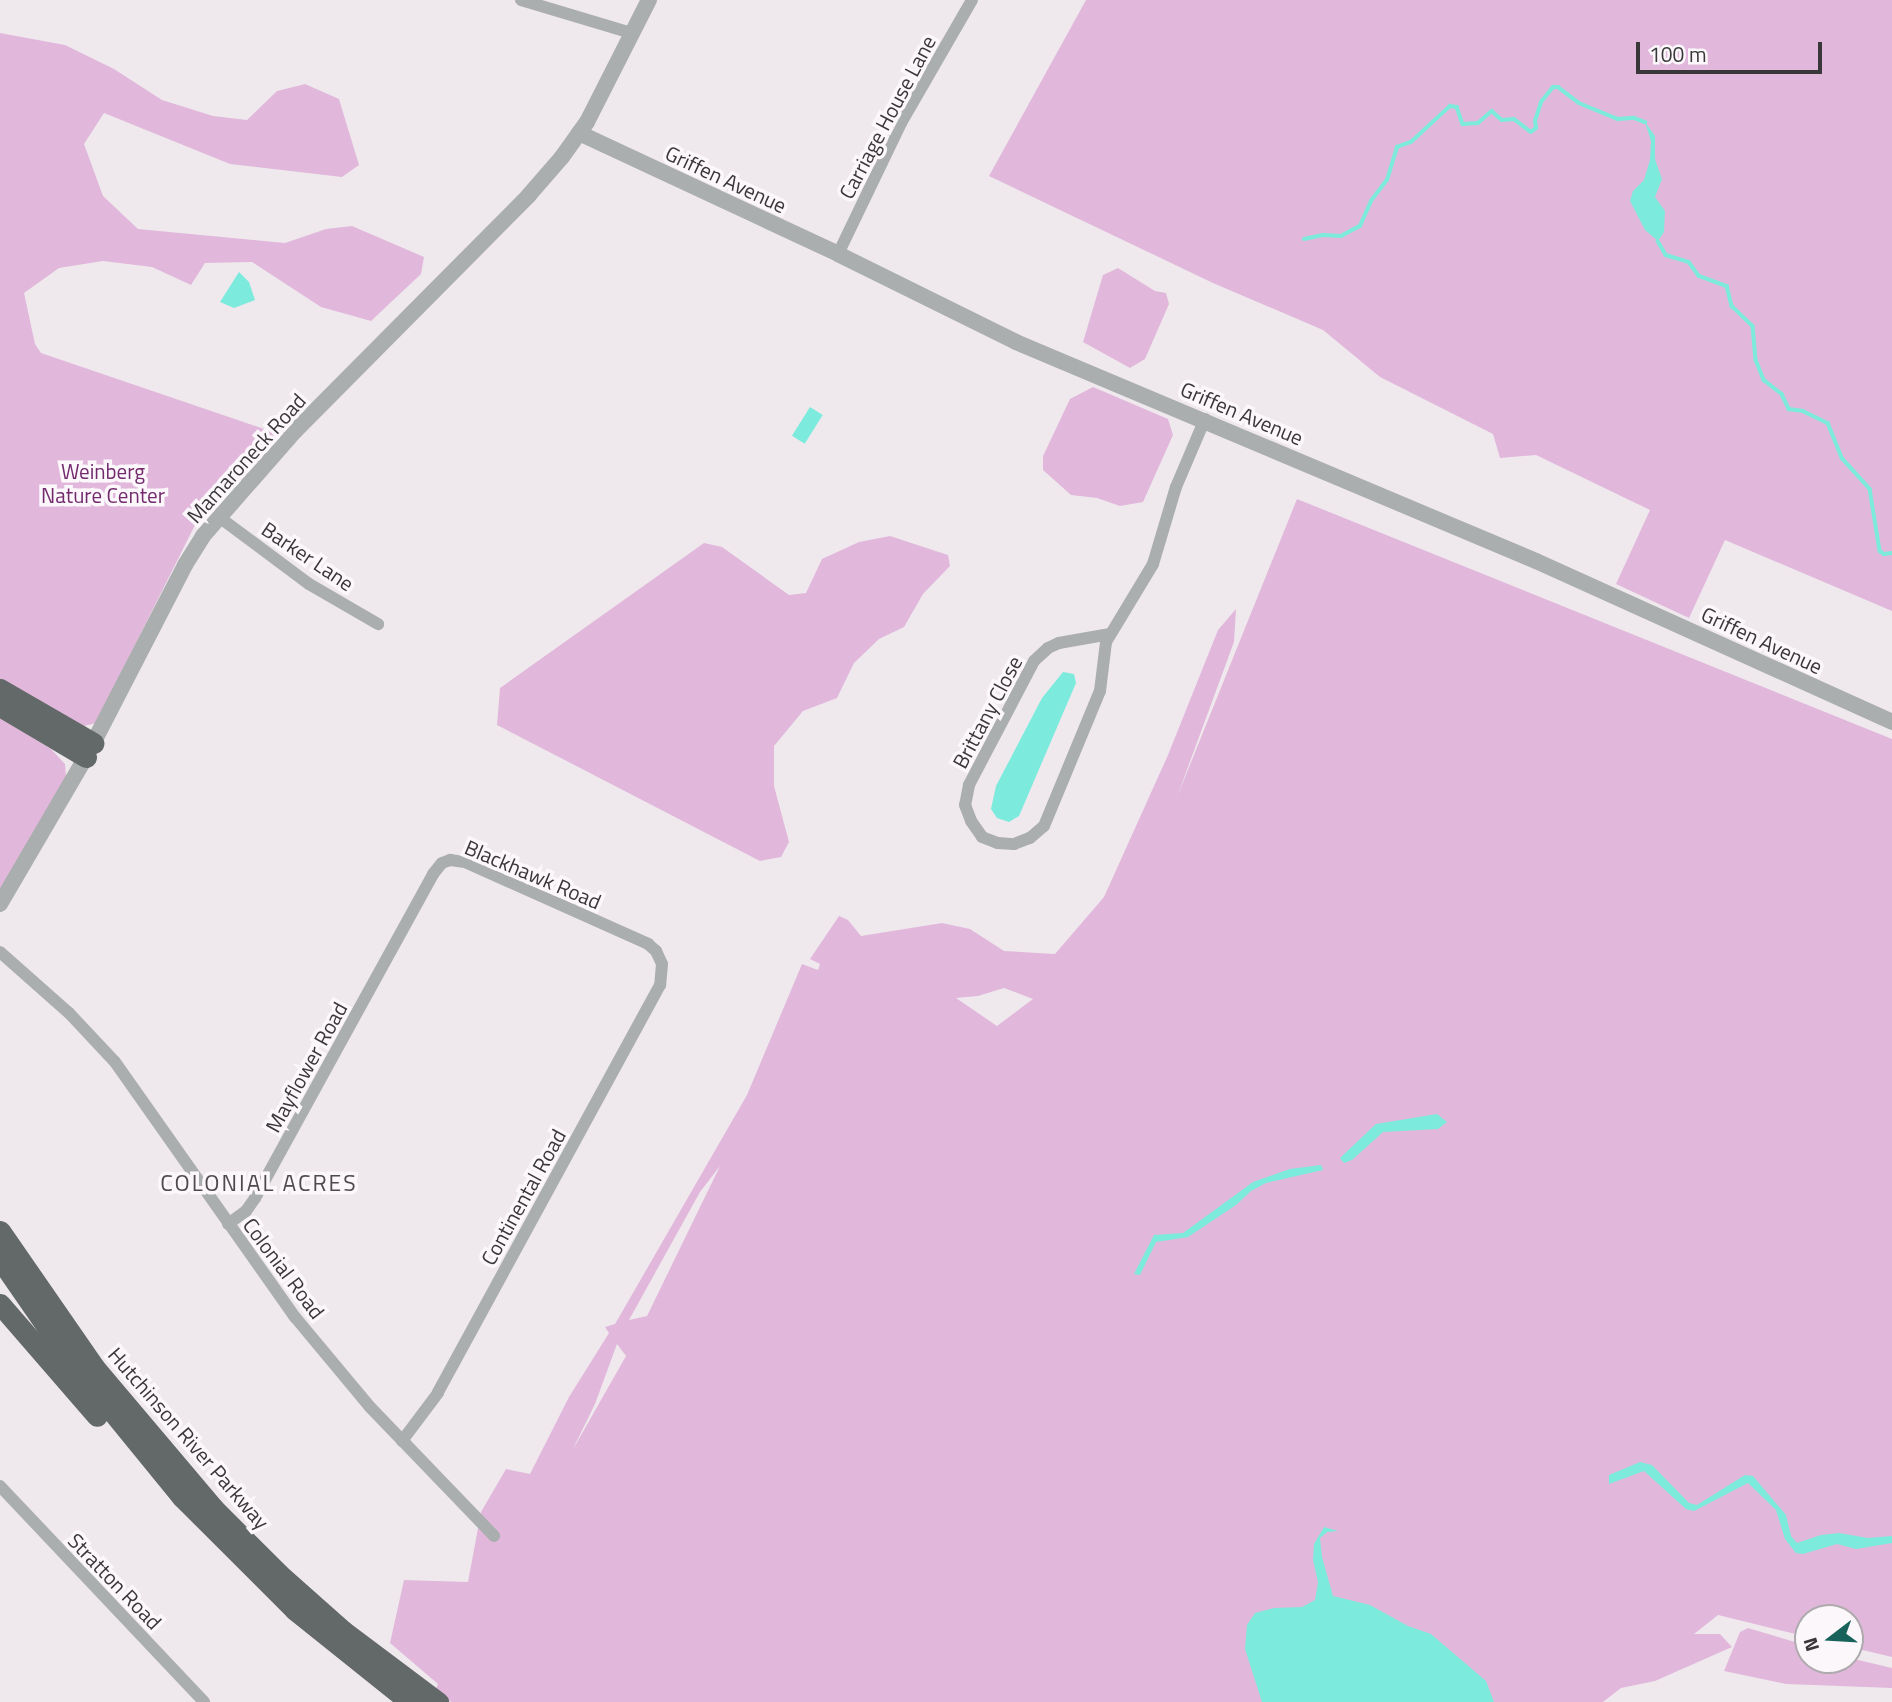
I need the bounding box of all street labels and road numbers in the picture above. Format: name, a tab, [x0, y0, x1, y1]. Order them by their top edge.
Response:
street label: Carriage House Lane	[833, 31, 941, 203]
street label: Griffen Avenue	[661, 140, 791, 218]
street label: Griffen Avenue	[1177, 376, 1307, 450]
street label: Mamaroneck Road	[181, 388, 311, 528]
street label: Barker Lane	[257, 516, 359, 596]
street label: Griffen Avenue	[1697, 601, 1827, 679]
street label: Brittany Close	[947, 651, 1027, 773]
street label: Blackhawk Road	[461, 834, 605, 914]
street label: Mayflower Road	[260, 998, 352, 1136]
street label: Continental Road	[475, 1125, 571, 1269]
street label: Colonial Road	[238, 1213, 330, 1323]
street label: Hutchinson River Parkway	[103, 1342, 275, 1534]
street label: Stratton Road	[63, 1528, 167, 1634]

